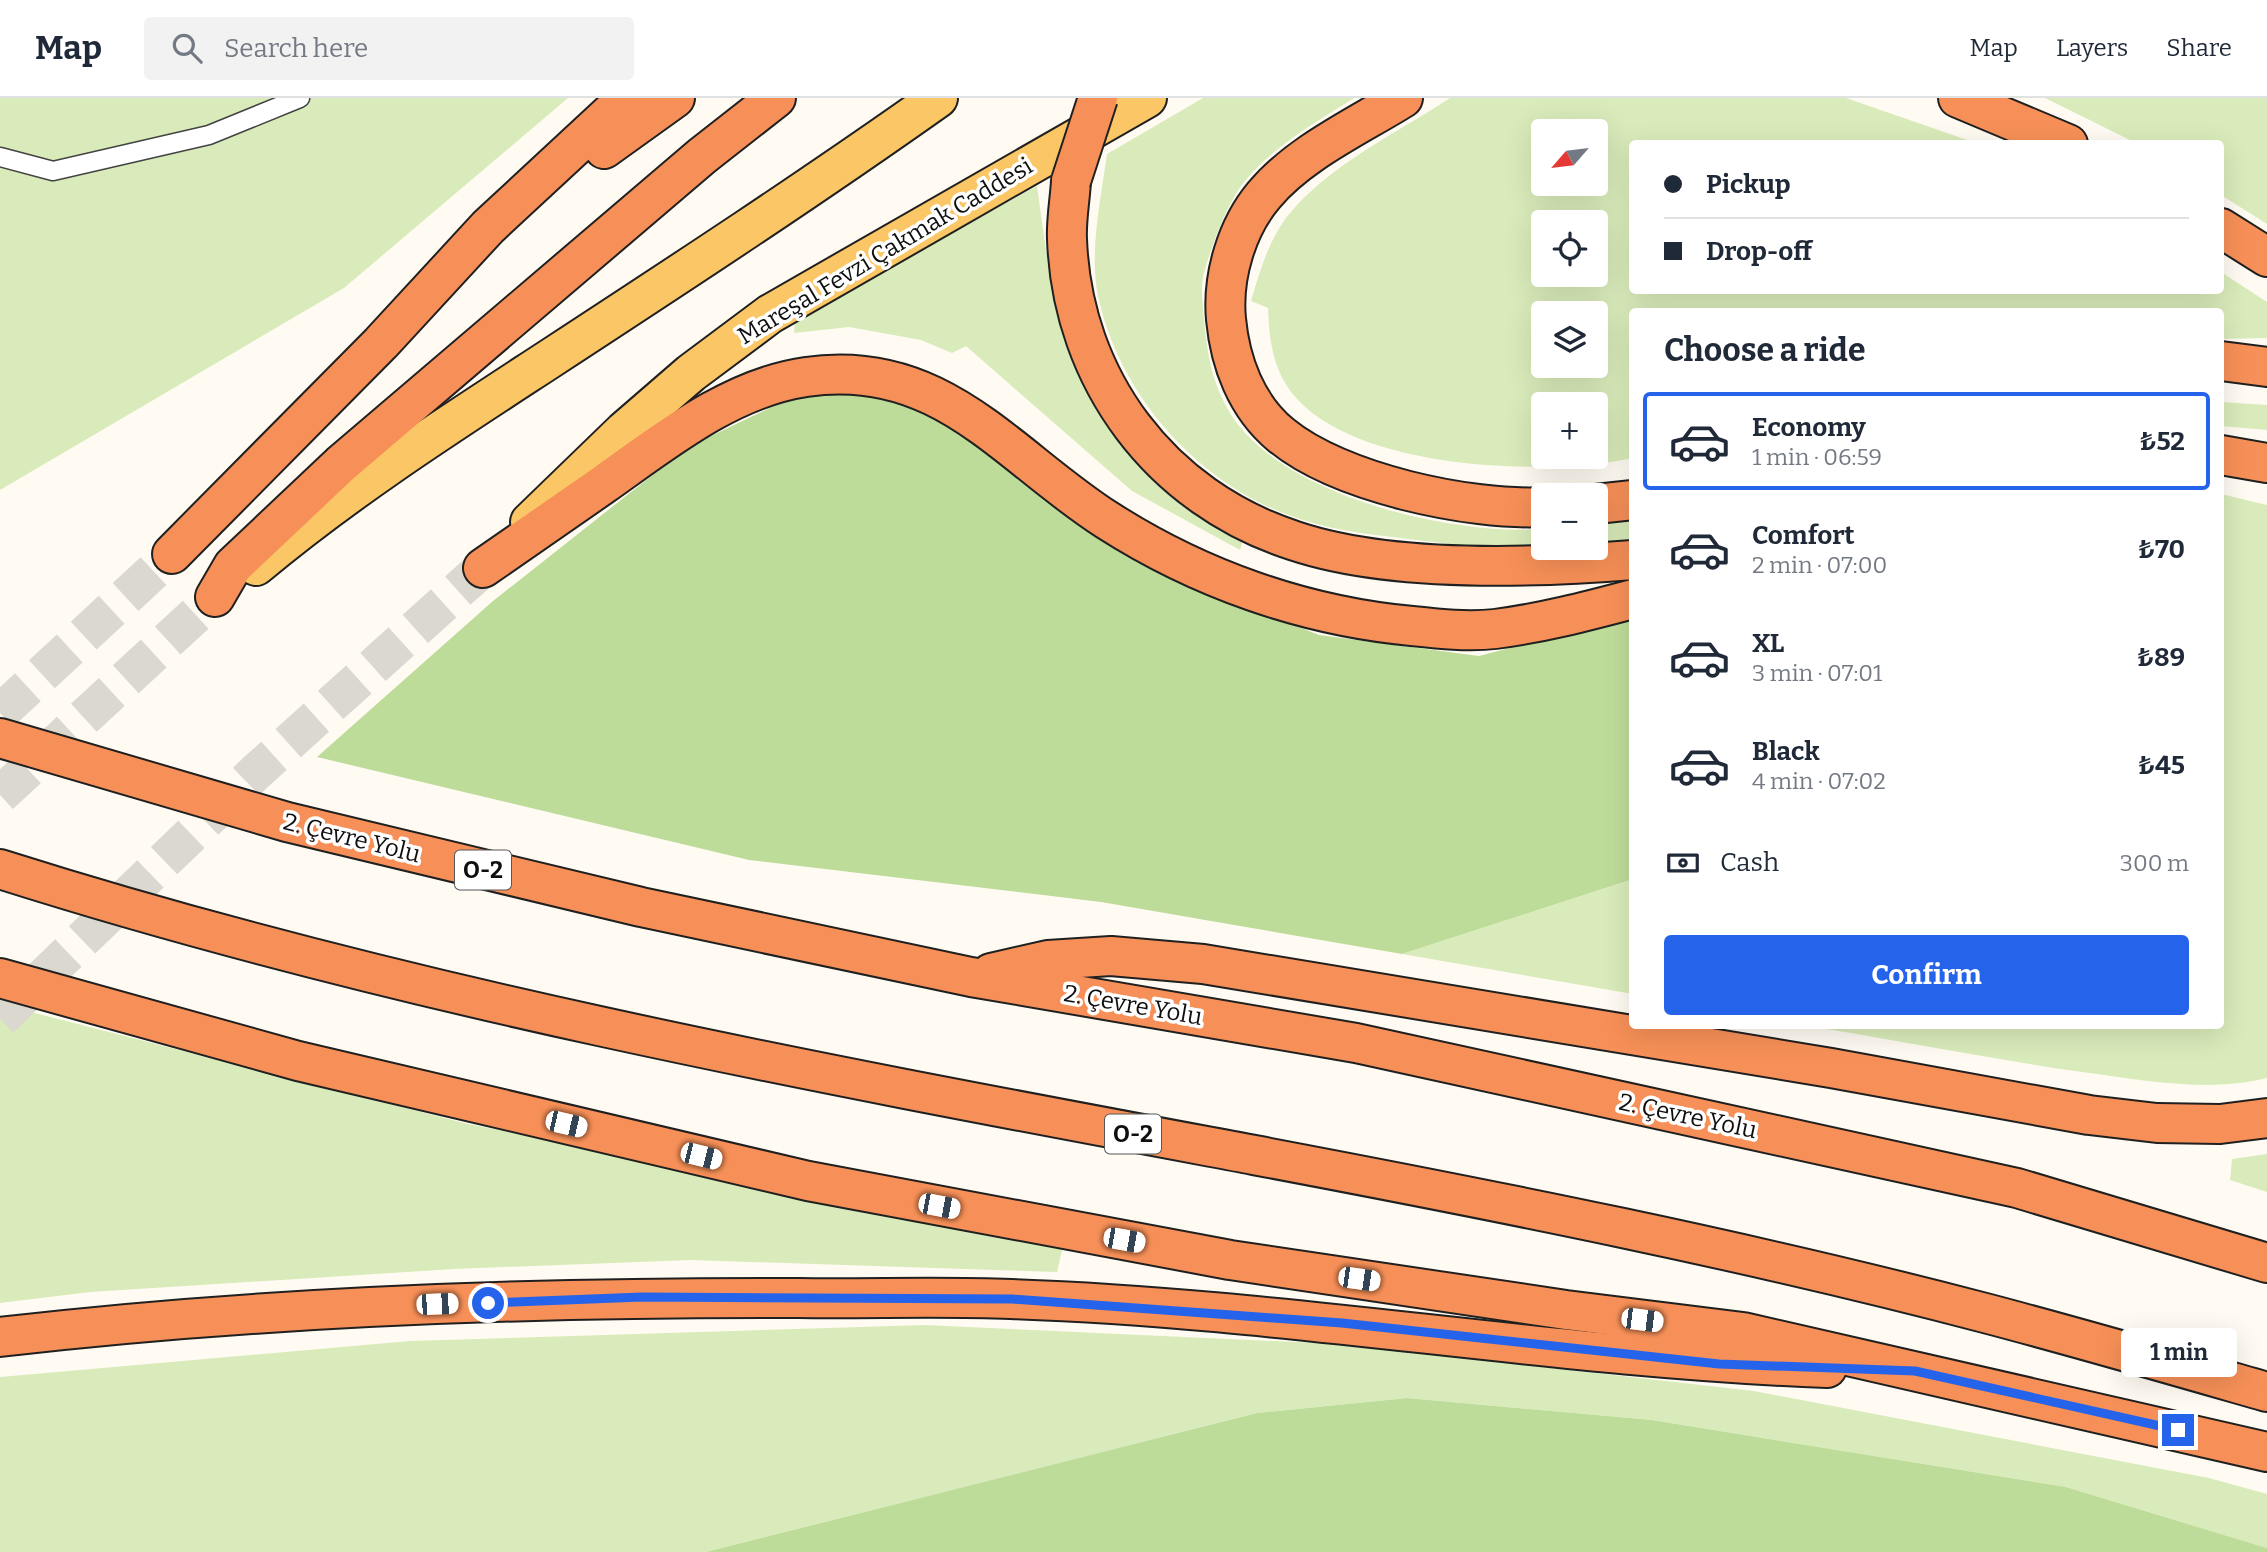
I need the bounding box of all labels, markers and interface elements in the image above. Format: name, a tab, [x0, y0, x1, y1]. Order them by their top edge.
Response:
search box	[144, 17, 634, 80]
text: Map	[35, 28, 102, 68]
icon: search	[168, 29, 206, 67]
text: Search here	[224, 33, 368, 64]
text: Map	[1970, 34, 2018, 62]
text: Layers	[2056, 34, 2128, 62]
text: Share	[2166, 34, 2232, 62]
north arrow	[1531, 119, 1608, 196]
map controls	[1531, 119, 1608, 560]
street label: Mareşal Fevzi Çakmak Caddesi	[733, 152, 1037, 350]
text: Pickup	[1706, 169, 1791, 200]
button: locate	[1531, 210, 1608, 287]
text: Drop-off	[1706, 236, 1812, 267]
button: layers	[1531, 301, 1608, 378]
text: Choose a ride	[1664, 331, 1865, 369]
button: +	[1531, 392, 1608, 469]
icon: car	[1668, 410, 1731, 473]
text: Economy	[1752, 412, 1866, 443]
text: ₺52	[2139, 426, 2185, 457]
text: 1 min · 06:59	[1752, 443, 1882, 471]
button: −	[1531, 483, 1608, 560]
icon: car	[1668, 518, 1731, 581]
text: Comfort	[1752, 520, 1855, 551]
text: ₺70	[2137, 534, 2185, 565]
text: 2 min · 07:00	[1752, 551, 1887, 579]
icon: car	[1668, 626, 1731, 689]
text: XL	[1752, 628, 1784, 659]
text: ₺89	[2137, 642, 2185, 673]
text: 3 min · 07:01	[1752, 659, 1882, 687]
icon: car	[1668, 734, 1731, 797]
text: Black	[1752, 736, 1820, 767]
text: ₺45	[2137, 750, 2185, 781]
text: 4 min · 07:02	[1752, 767, 1886, 795]
street label: 2. Çevre Yolu	[281, 807, 423, 869]
icon: cash	[1664, 844, 1702, 882]
text: Cash	[1720, 847, 1779, 878]
text: 300 m	[2120, 849, 2189, 877]
road number: O-2	[455, 850, 511, 890]
button: Confirm	[1664, 935, 2189, 1015]
street label: 2. Çevre Yolu	[1062, 979, 1205, 1031]
street label: 2. Çevre Yolu	[1617, 1088, 1760, 1144]
car	[544, 1109, 589, 1139]
road number: O-2	[1105, 1114, 1161, 1154]
car	[679, 1141, 724, 1171]
car	[917, 1192, 962, 1220]
car	[1102, 1226, 1147, 1254]
car	[1337, 1266, 1382, 1292]
route start	[472, 1287, 504, 1319]
car	[416, 1293, 459, 1315]
car	[1620, 1307, 1665, 1333]
callout: 1 min	[2120, 1328, 2236, 1378]
text: 1 min	[2150, 1338, 2208, 1366]
route end	[2162, 1414, 2194, 1446]

